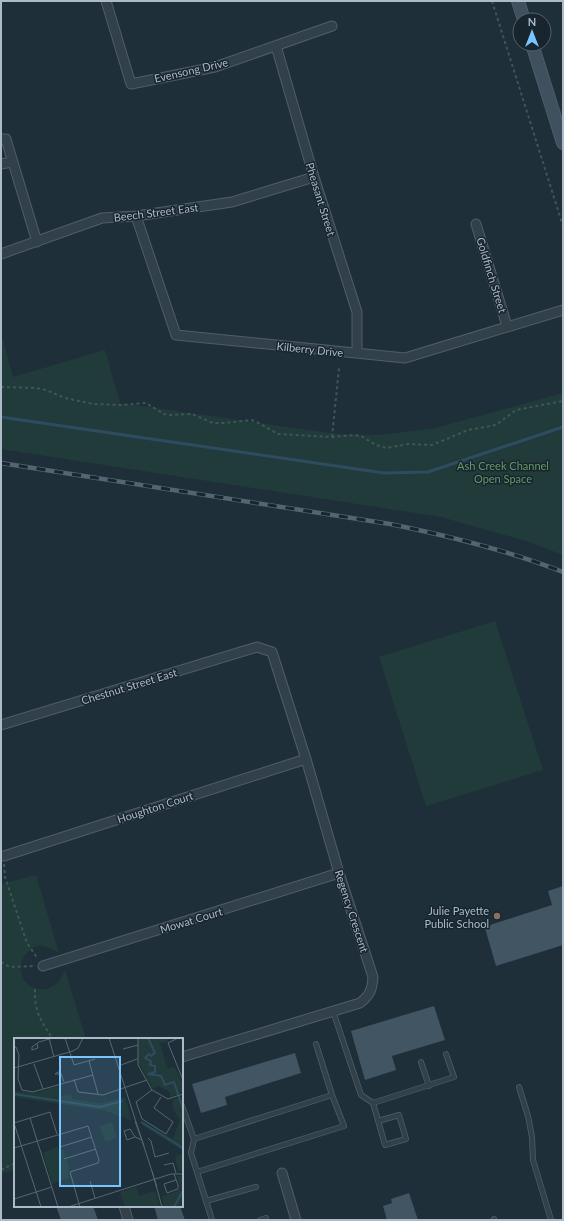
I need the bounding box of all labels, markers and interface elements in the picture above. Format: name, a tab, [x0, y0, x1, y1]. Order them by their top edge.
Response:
north arrow	[512, 12, 552, 52]
text: N	[528, 15, 536, 28]
street label: Evensong Drive	[153, 55, 229, 85]
street label: Pheasant Street	[304, 161, 338, 237]
street label: Beech Street East	[113, 200, 199, 224]
street label: Goldfinch Street	[474, 236, 510, 315]
street label: Kilberry Drive	[276, 339, 344, 359]
park label: Ash Creek Channel Open Space	[457, 459, 549, 485]
street label: Chestnut Street East	[80, 665, 178, 707]
street label: Houghton Court	[115, 789, 195, 825]
street label: Regency Crescent	[333, 868, 371, 954]
street label: Mowat Court	[158, 904, 224, 936]
place label: Julie Payette Public School	[424, 904, 489, 930]
marker: Julie Payette Public School	[492, 911, 502, 921]
inset map	[14, 1038, 183, 1207]

